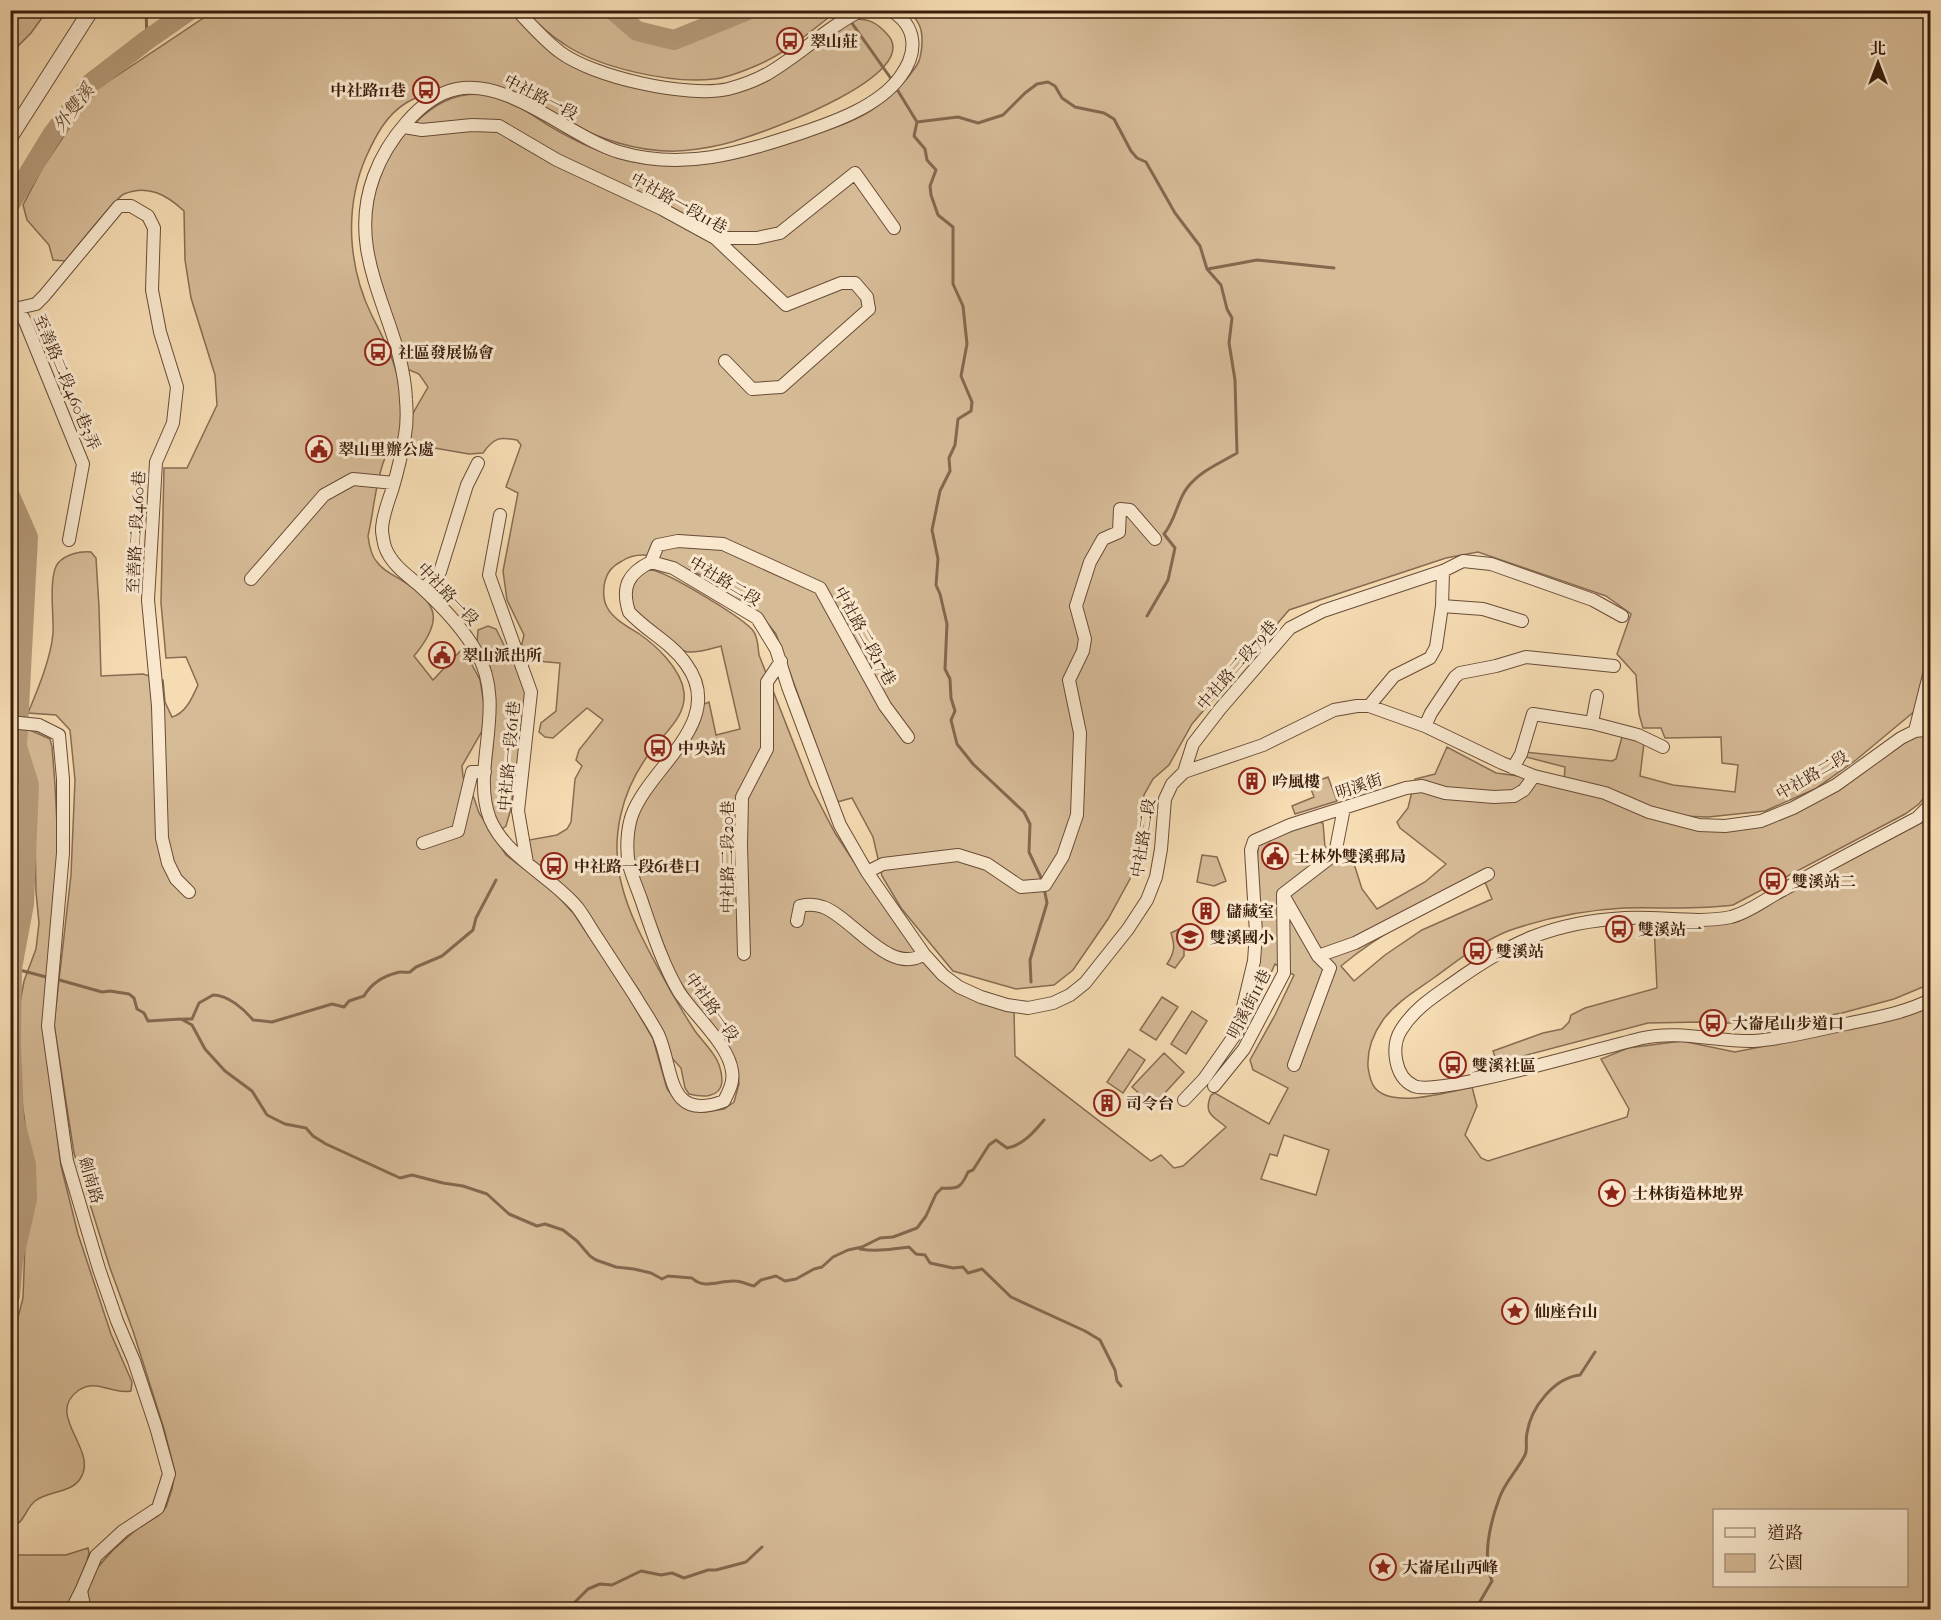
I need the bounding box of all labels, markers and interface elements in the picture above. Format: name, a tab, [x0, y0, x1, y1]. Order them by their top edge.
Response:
bus stop icon: 翠山莊	[775, 26, 805, 56]
place label: 翠山莊	[810, 32, 858, 51]
north arrow	[1848, 33, 1908, 93]
text: 北	[1870, 39, 1886, 58]
street label: 中社路一段	[501, 70, 581, 124]
bus stop icon: 中社路11巷	[411, 75, 441, 105]
water label: 外雙溪	[49, 79, 100, 136]
place label: 中社路11巷	[331, 81, 406, 100]
street label: 中社路一段11巷	[627, 169, 731, 237]
street label: 至善路二段460巷3弄	[30, 311, 104, 453]
bus stop icon: 社區發展協會	[363, 337, 393, 367]
place label: 社區發展協會	[398, 343, 494, 362]
public building icon: 翠山里辦公處	[304, 434, 334, 464]
place label: 翠山里辦公處	[338, 440, 434, 459]
street label: 至善路二段460巷	[123, 470, 149, 594]
street label: 中社路二段	[686, 552, 764, 610]
street label: 中社路一段	[413, 559, 483, 629]
street label: 中社路二段17巷	[830, 584, 900, 688]
street label: 中社路二段79巷	[1193, 616, 1281, 714]
public building icon: 翠山派出所	[427, 640, 457, 670]
place label: 翠山派出所	[462, 646, 542, 665]
street label: 中社路一段61巷	[495, 700, 523, 812]
bus stop icon: 中央站	[643, 733, 673, 763]
place label: 中央站	[678, 739, 726, 758]
street label: 中社路二段	[1773, 747, 1851, 803]
building icon: 吟風樓	[1237, 766, 1267, 796]
street label: 明溪街	[1333, 770, 1385, 802]
place label: 吟風樓	[1272, 772, 1320, 791]
street label: 中社路二段	[1127, 797, 1159, 879]
street label: 中社路二段20巷	[718, 800, 737, 914]
public building icon: 士林外雙溪郵局	[1260, 841, 1290, 871]
place label: 士林外雙溪郵局	[1294, 847, 1406, 866]
bus stop icon: 中社路一段61巷口	[539, 851, 569, 881]
place label: 中社路一段61巷口	[574, 857, 700, 876]
bus stop icon: 雙溪站二	[1758, 866, 1788, 896]
place label: 雙溪站二	[1792, 872, 1856, 891]
building icon: 儲藏室	[1191, 896, 1221, 926]
place label: 儲藏室	[1226, 902, 1274, 921]
bus stop icon: 雙溪站一	[1604, 914, 1634, 944]
place label: 雙溪站一	[1638, 920, 1702, 939]
school or university icon: 雙溪國小	[1175, 922, 1205, 952]
place label: 雙溪國小	[1210, 928, 1274, 947]
bus stop icon: 雙溪站	[1462, 936, 1492, 966]
place label: 雙溪站	[1496, 942, 1544, 961]
street label: 明溪街11巷	[1223, 966, 1275, 1042]
street label: 中社路一段	[681, 969, 743, 1045]
bus stop icon: 大崙尾山步道口	[1698, 1008, 1728, 1038]
place label: 大崙尾山步道口	[1732, 1014, 1844, 1033]
bus stop icon: 雙溪社區	[1438, 1050, 1468, 1080]
place label: 雙溪社區	[1472, 1056, 1536, 1075]
building icon: 司令台	[1092, 1088, 1122, 1118]
place label: 司令台	[1126, 1094, 1174, 1113]
street label: 劍南路	[75, 1154, 107, 1206]
place icon: 士林街造林地界	[1597, 1178, 1627, 1208]
place label: 士林街造林地界	[1632, 1184, 1744, 1203]
place icon: 仙座台山	[1500, 1296, 1530, 1326]
place label: 仙座台山	[1534, 1302, 1598, 1321]
legend	[1713, 1509, 1908, 1587]
text: 道路	[1767, 1523, 1803, 1544]
place icon: 大崙尾山西峰	[1368, 1552, 1398, 1582]
text: 公園	[1767, 1553, 1803, 1574]
place label: 大崙尾山西峰	[1402, 1558, 1498, 1577]

